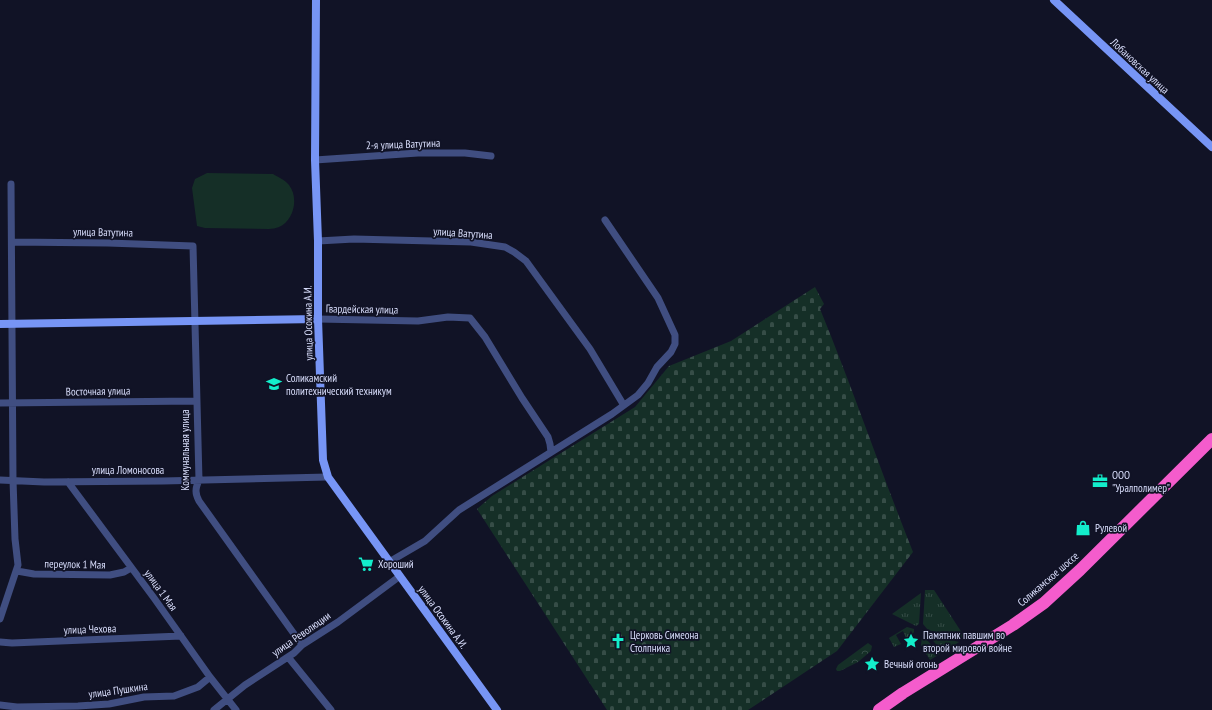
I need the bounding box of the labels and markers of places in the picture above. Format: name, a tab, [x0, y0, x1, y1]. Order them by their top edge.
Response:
place label: Соликамский политехнический техникум	[286, 371, 392, 398]
school or university icon: Соликамский политехнический техникум	[265, 375, 283, 393]
place label: OOO "Уралполимер"	[1112, 468, 1170, 495]
office icon: OOO "Уралполимер"	[1091, 472, 1109, 490]
shop icon: Рулевой	[1074, 519, 1092, 537]
place label: Рулевой	[1095, 521, 1127, 535]
supermarket icon: Хороший	[357, 555, 375, 573]
place label: Хороший	[378, 557, 414, 571]
place label: Церковь Симеона Столпника	[630, 628, 699, 655]
place label: Памятник павшим во второй мировой войне	[923, 628, 1013, 655]
church icon: Церковь Симеона Столпника	[609, 632, 627, 650]
place icon: Памятник павшим во второй мировой войне	[902, 632, 920, 650]
place icon: Вечный огонь	[863, 655, 881, 673]
place label: Вечный огонь	[884, 657, 937, 671]

